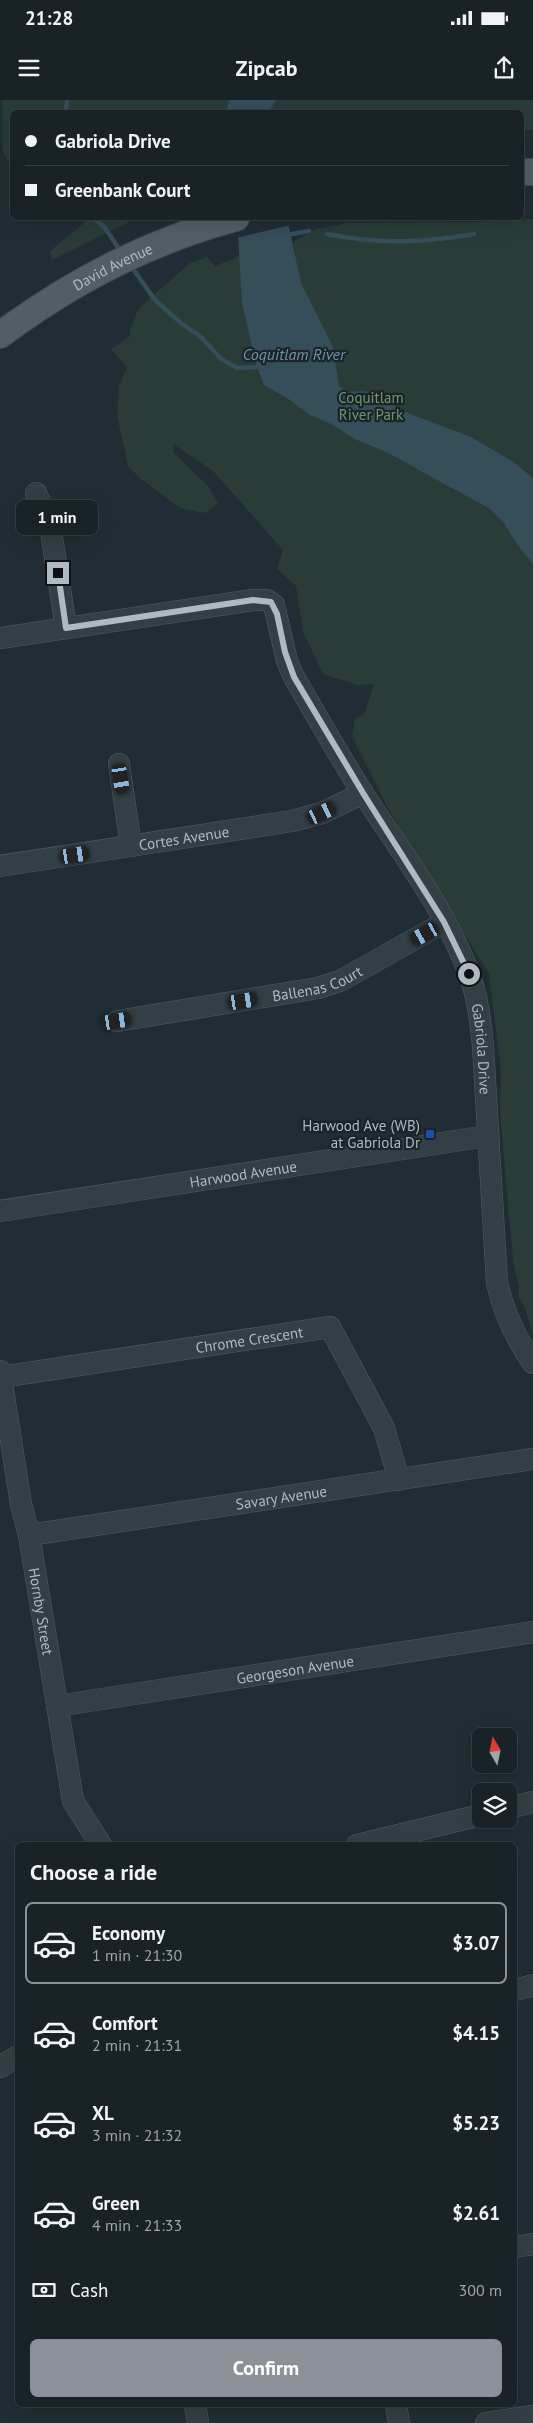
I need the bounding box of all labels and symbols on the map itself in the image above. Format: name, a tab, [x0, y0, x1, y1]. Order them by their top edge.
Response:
street label: David Avenue	[69, 238, 155, 294]
water label: Coquitlam River	[243, 344, 347, 364]
park label: Coquitlam River Park	[338, 388, 404, 424]
callout: 1 min	[17, 500, 99, 536]
route end	[47, 562, 69, 584]
car	[111, 763, 130, 795]
car	[305, 800, 338, 826]
street label: Cortes Avenue	[137, 821, 230, 854]
car	[59, 845, 90, 865]
car	[408, 920, 441, 948]
street label: Ballenas Court	[271, 961, 366, 1005]
route start	[458, 963, 480, 985]
car	[227, 991, 258, 1011]
street label: Gabriola Drive	[468, 1002, 495, 1095]
car	[101, 1011, 132, 1031]
place label: Harwood Ave (WB) at Gabriola Dr	[302, 1116, 420, 1152]
marker: Harwood Ave (WB) at Gabriola Dr	[424, 1128, 436, 1140]
street label: Harwood Avenue	[188, 1156, 298, 1191]
street label: Chrome Crescent	[194, 1322, 304, 1357]
street label: Savary Avenue	[234, 1481, 328, 1513]
street label: Hornby Street	[25, 1566, 58, 1656]
street label: Georgeson Avenue	[235, 1650, 355, 1687]
north arrow	[472, 1728, 518, 1772]

